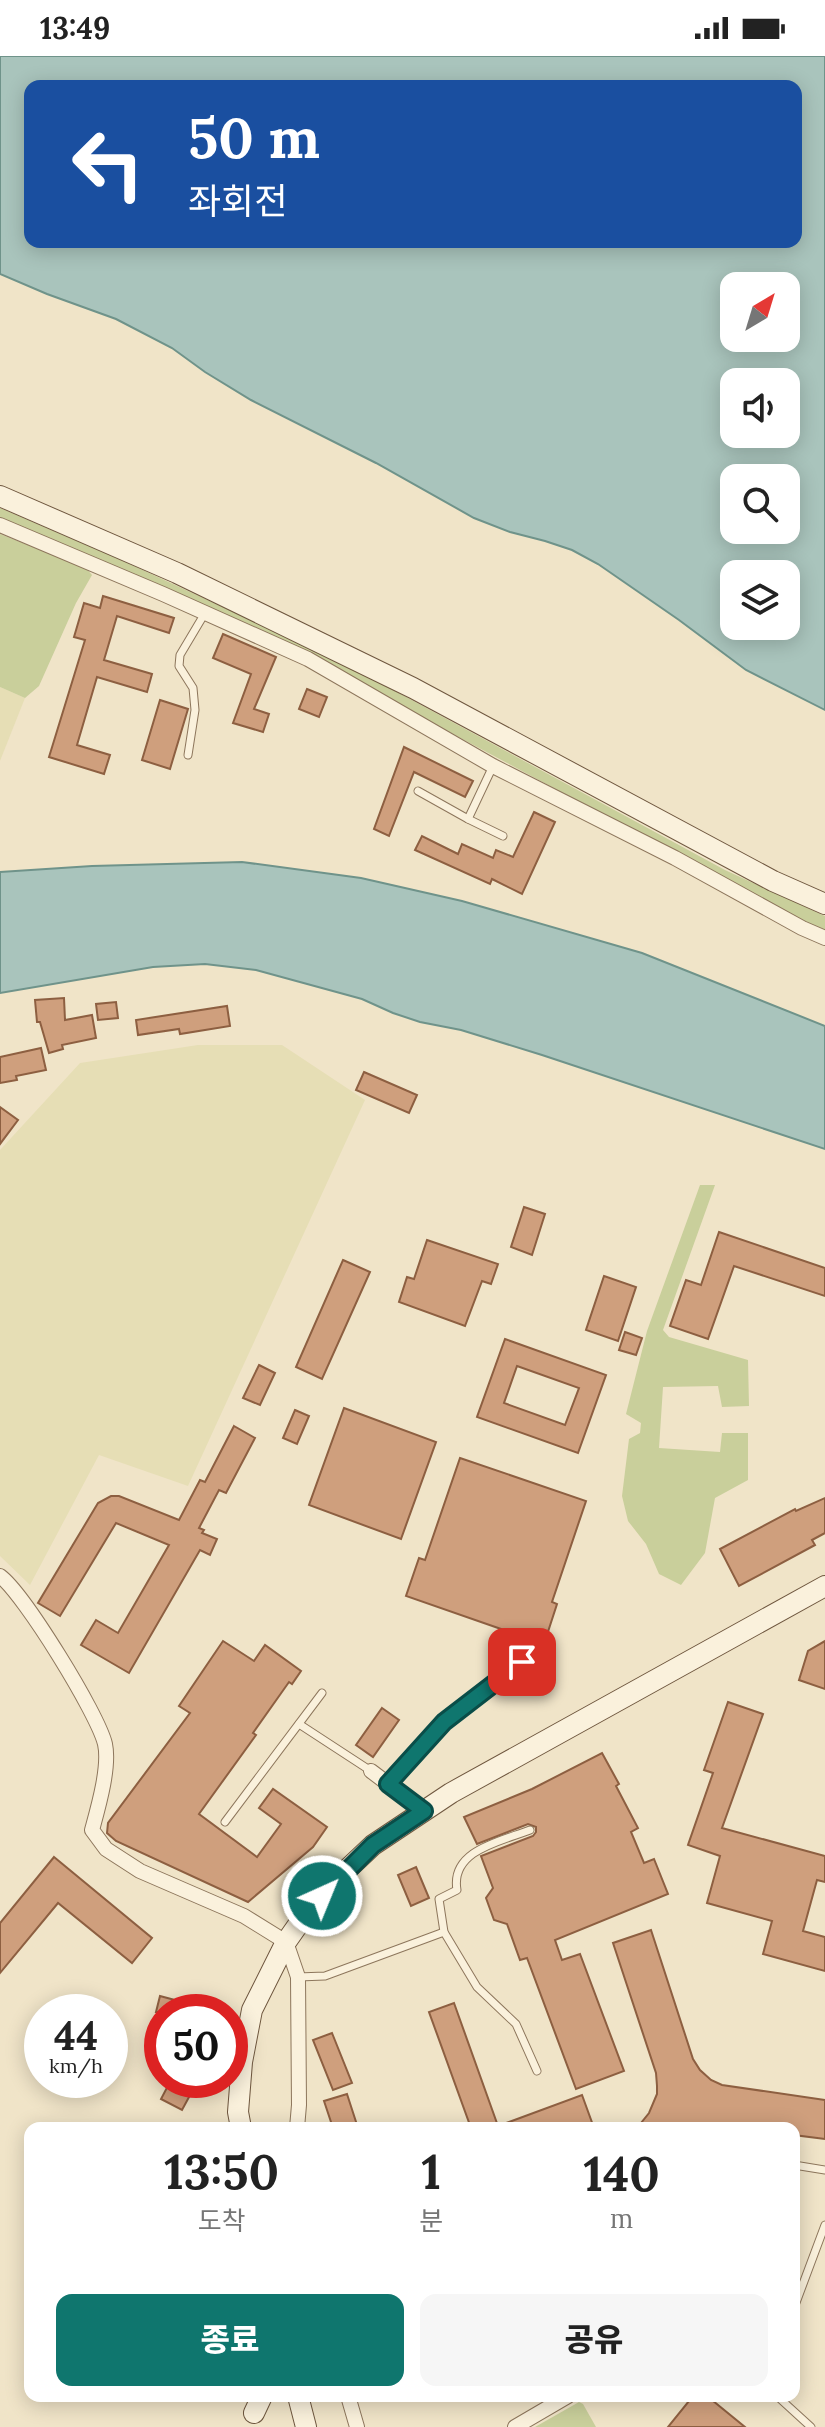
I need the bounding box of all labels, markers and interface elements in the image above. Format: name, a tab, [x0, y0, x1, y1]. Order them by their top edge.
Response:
text: 13:49	[40, 9, 110, 47]
text: 50 m	[188, 102, 320, 173]
icon: left	[56, 112, 160, 216]
text: 좌회전	[188, 178, 287, 224]
north arrow	[720, 272, 800, 352]
map controls	[720, 272, 800, 640]
button: sound	[720, 368, 800, 448]
button: search	[720, 464, 800, 544]
button: layers	[720, 560, 800, 640]
pin	[488, 1628, 556, 1696]
icon: arrive	[500, 1640, 544, 1684]
position arrow	[280, 1854, 364, 1938]
speed limit sign: 50	[144, 1994, 248, 2098]
text: 44	[54, 2010, 98, 2061]
text: km/h	[49, 2053, 103, 2078]
text: 13:50	[164, 2141, 279, 2202]
text: 1	[422, 2141, 441, 2202]
text: 140	[583, 2143, 660, 2204]
text: m	[610, 2202, 633, 2235]
text: 도착	[198, 2204, 246, 2237]
text: 분	[419, 2204, 443, 2237]
button: 종료	[56, 2294, 404, 2386]
button: 공유	[420, 2294, 768, 2386]

